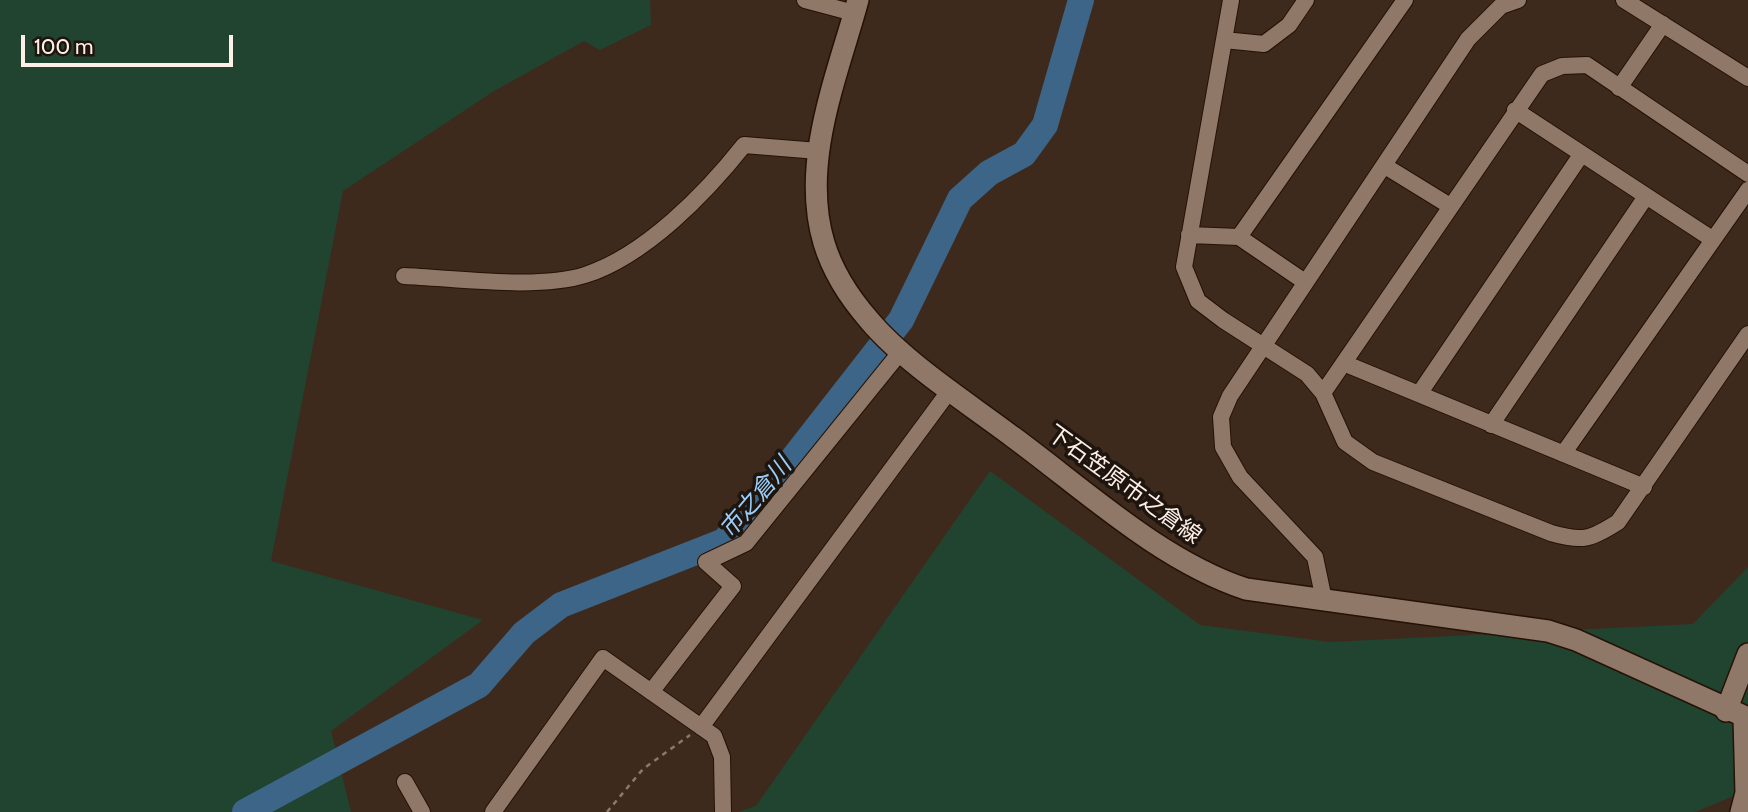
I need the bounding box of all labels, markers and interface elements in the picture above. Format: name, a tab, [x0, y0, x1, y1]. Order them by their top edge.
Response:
scale bar	[24, 21, 236, 65]
text: 100 m	[34, 34, 93, 59]
street label: 下石笠原市之倉線	[1041, 420, 1207, 550]
water label: 市之倉川	[714, 452, 798, 544]

